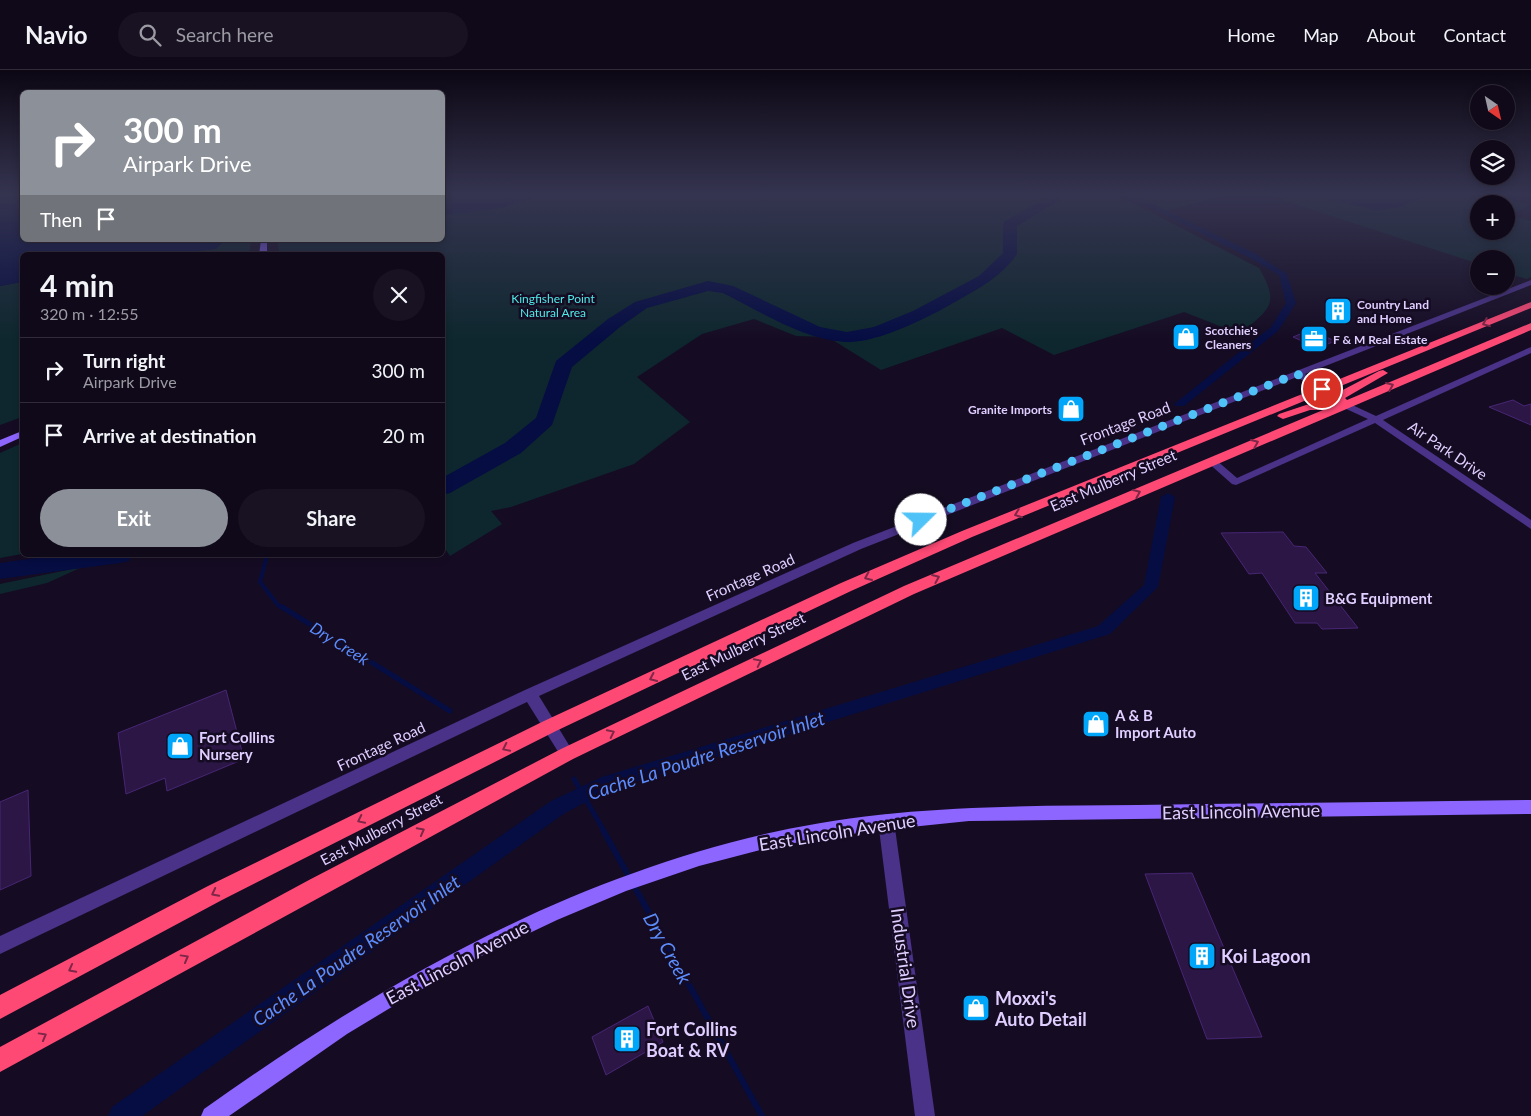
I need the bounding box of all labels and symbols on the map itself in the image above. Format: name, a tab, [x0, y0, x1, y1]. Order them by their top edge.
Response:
north arrow	[1470, 85, 1515, 130]
park label: Kingfisher Point Natural Area	[511, 291, 595, 320]
building icon: Country Land and Home	[1323, 296, 1353, 326]
place label: Country Land and Home	[1357, 297, 1429, 326]
one-way arrow	[1482, 317, 1491, 327]
shop icon: Scotchie's Cleaners	[1171, 322, 1201, 352]
place label: Scotchie's Cleaners	[1205, 323, 1258, 352]
office icon: F & M Real Estate	[1299, 324, 1329, 354]
place label: F & M Real Estate	[1333, 332, 1428, 347]
pin	[1301, 368, 1343, 410]
one-way arrow	[1385, 382, 1393, 392]
shop icon: Granite Imports	[1056, 394, 1086, 424]
street label: Frontage Road	[1077, 398, 1173, 448]
place label: Granite Imports	[968, 402, 1052, 417]
street label: Air Park Drive	[1405, 417, 1491, 483]
one-way arrow	[1251, 438, 1259, 448]
street label: East Mulberry Street	[1047, 445, 1179, 515]
one-way arrow	[1132, 488, 1141, 499]
position arrow	[894, 493, 946, 545]
one-way arrow	[1014, 508, 1023, 518]
street label: Frontage Road	[703, 549, 797, 605]
one-way arrow	[864, 570, 873, 581]
one-way arrow	[931, 574, 940, 584]
building icon: B&G Equipment	[1291, 583, 1321, 613]
place label: B&G Equipment	[1325, 589, 1433, 607]
street label: East Mulberry Street	[678, 608, 808, 684]
water label: Dry Creek	[307, 618, 373, 669]
one-way arrow	[753, 658, 762, 669]
one-way arrow	[649, 671, 658, 682]
water label: Cache La Poudre Reservoir Inlet	[585, 706, 828, 804]
place label: A & B Import Auto	[1114, 706, 1197, 741]
shop icon: A & B Import Auto	[1081, 709, 1111, 739]
street label: Frontage Road	[334, 718, 428, 774]
place label: Fort Collins Nursery	[199, 728, 275, 763]
one-way arrow	[606, 729, 615, 739]
shop icon: Fort Collins Nursery	[165, 731, 195, 761]
one-way arrow	[502, 742, 511, 752]
street label: East Mulberry Street	[317, 789, 446, 869]
street label: East Lincoln Avenue	[1162, 799, 1320, 823]
street label: East Lincoln Avenue	[757, 809, 917, 855]
one-way arrow	[357, 814, 366, 824]
one-way arrow	[416, 827, 425, 837]
water label: Cache La Poudre Reservoir Inlet	[248, 869, 464, 1031]
one-way arrow	[211, 887, 220, 897]
street label: Industrial Drive	[887, 907, 925, 1029]
water label: Dry Creek	[639, 908, 697, 989]
street label: East Lincoln Avenue	[382, 915, 532, 1009]
building icon: Koi Lagoon	[1187, 941, 1217, 971]
place label: Koi Lagoon	[1221, 945, 1311, 967]
one-way arrow	[180, 955, 189, 965]
one-way arrow	[68, 963, 77, 973]
place label: Moxxi's Auto Detail	[994, 987, 1087, 1030]
shop icon: Moxxi's Auto Detail	[961, 993, 991, 1023]
place label: Fort Collins Boat & RV	[646, 1018, 737, 1061]
building icon: Fort Collins Boat & RV	[612, 1024, 642, 1054]
one-way arrow	[37, 1033, 46, 1043]

